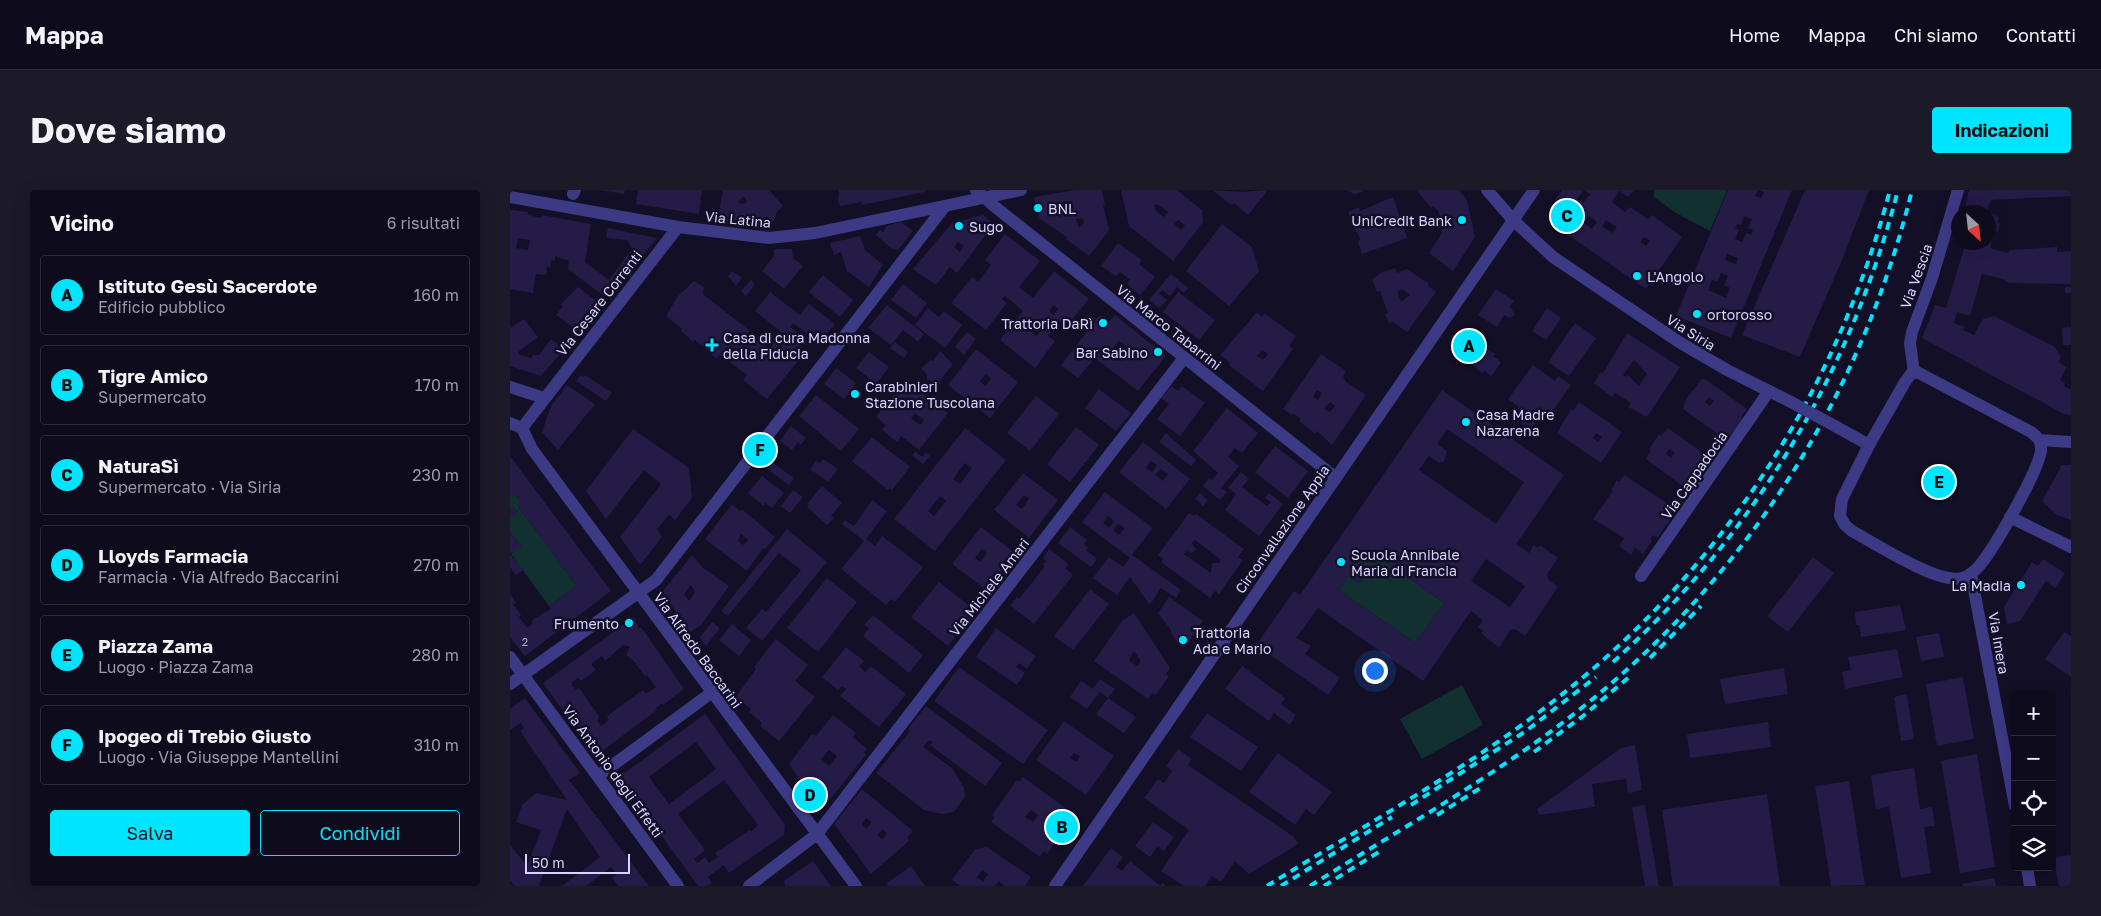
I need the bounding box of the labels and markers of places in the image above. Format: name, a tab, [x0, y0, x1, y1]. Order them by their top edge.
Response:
pin: C	[1551, 197, 1583, 235]
place label: BNL	[1048, 200, 1076, 217]
marker: BNL	[1032, 202, 1044, 214]
place label: UniCredit Bank	[1351, 212, 1452, 229]
marker: UniCredit Bank	[1456, 214, 1468, 226]
place label: Sugo	[969, 218, 1003, 235]
marker: Sugo	[953, 220, 965, 232]
place label: L'Angolo	[1647, 268, 1703, 285]
marker: L'Angolo	[1631, 270, 1643, 282]
place label: ortorosso	[1707, 306, 1772, 323]
marker: ortorosso	[1691, 308, 1703, 320]
place label: Trattoria DaRì	[1001, 315, 1093, 332]
marker: Trattoria DaRì	[1097, 317, 1109, 329]
pin: A	[1453, 327, 1485, 365]
place label: Casa di cura Madonna della Fiducia	[723, 329, 870, 362]
marker: Casa di cura Madonna della Fiducia	[705, 338, 719, 352]
place label: Bar Sabino	[1076, 344, 1148, 361]
marker: Bar Sabino	[1152, 346, 1164, 358]
place label: Carabinieri Stazione Tuscolana	[865, 378, 995, 411]
marker: Carabinieri Stazione Tuscolana	[849, 388, 861, 400]
place label: Casa Madre Nazarena	[1476, 406, 1554, 439]
marker: Casa Madre Nazarena	[1460, 416, 1472, 428]
pin: F	[744, 431, 776, 469]
pin: E	[1923, 463, 1955, 501]
place label: Scuola Annibale Maria di Francia	[1351, 546, 1460, 579]
marker: Scuola Annibale Maria di Francia	[1335, 556, 1347, 568]
place label: La Madia	[1951, 577, 2011, 594]
marker: La Madia	[2015, 579, 2027, 591]
place label: Frumento	[554, 615, 619, 632]
marker: Frumento	[623, 617, 635, 629]
place label: Trattoria Ada e Mario	[1193, 624, 1271, 657]
marker: Trattoria Ada e Mario	[1177, 634, 1189, 646]
pin: D	[794, 776, 826, 814]
pin: B	[1046, 808, 1078, 846]

